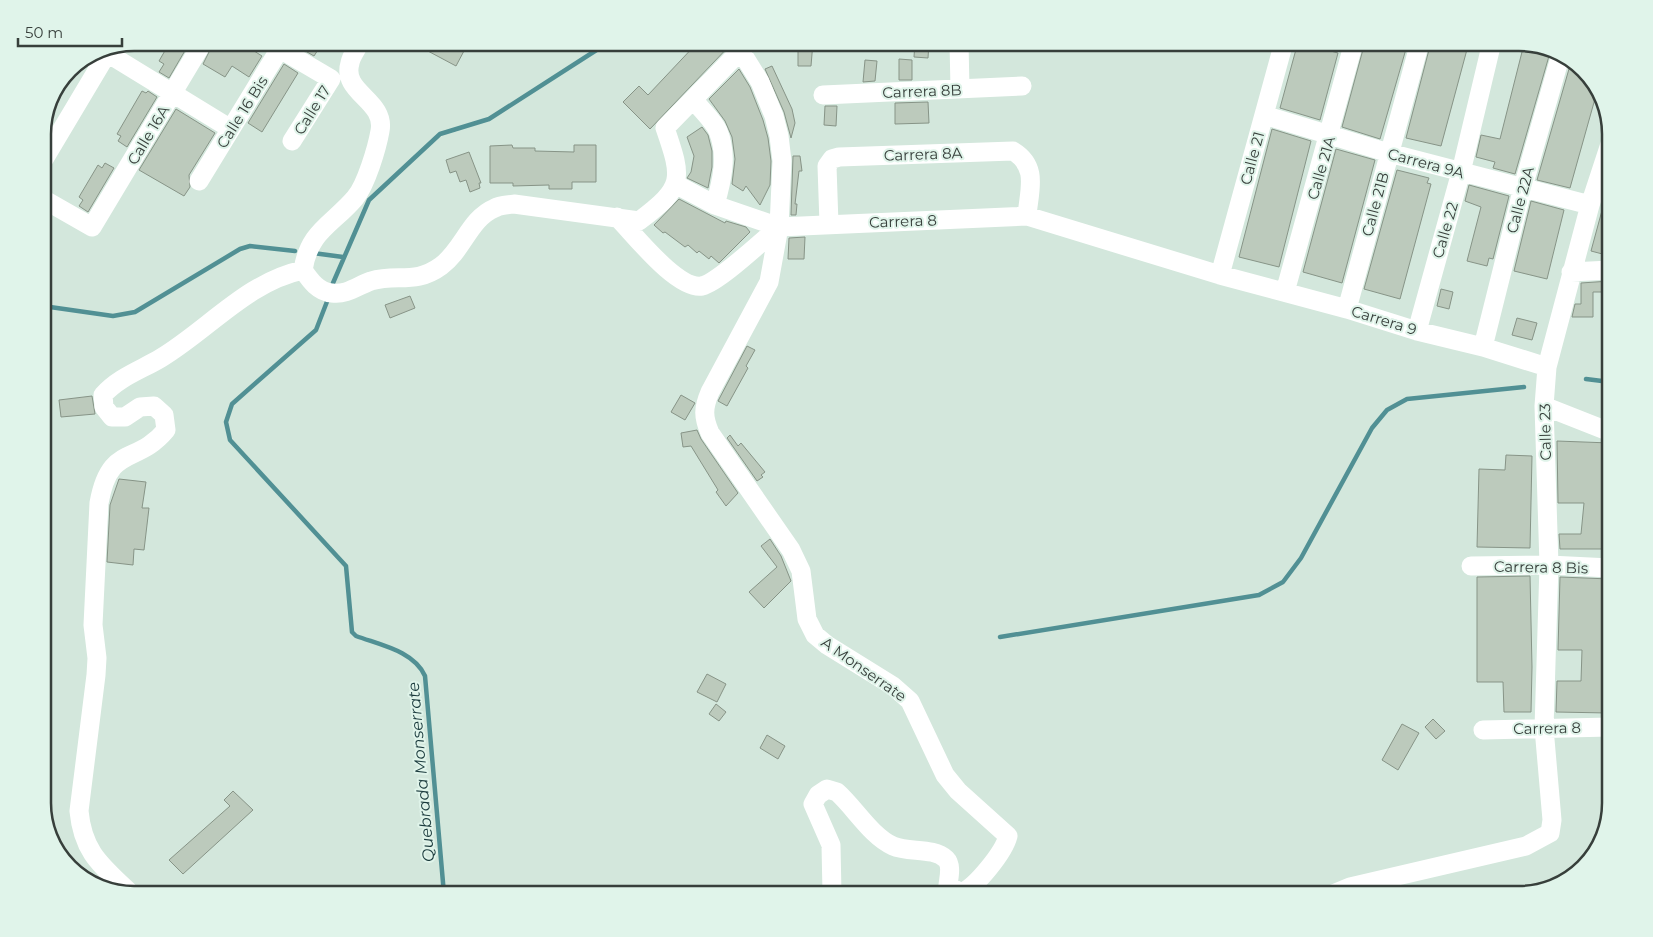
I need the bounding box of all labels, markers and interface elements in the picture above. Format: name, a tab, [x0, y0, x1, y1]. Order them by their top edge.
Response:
scale bar	[18, 15, 121, 47]
text: 50 m	[25, 23, 63, 42]
street label: Calle 16 Bis	[212, 72, 272, 152]
street label: Carrera 8B	[882, 80, 962, 102]
street label: Calle 17	[289, 82, 335, 138]
street label: Calle 16A	[123, 102, 173, 168]
street label: Calle 21	[1236, 129, 1268, 187]
street label: Calle 21A	[1303, 134, 1339, 202]
street label: Carrera 8A	[883, 143, 963, 165]
street label: Carrera 9A	[1386, 144, 1466, 182]
street label: Calle 22A	[1502, 164, 1538, 235]
street label: Calle 21B	[1357, 170, 1393, 238]
street label: Calle 22	[1428, 200, 1462, 260]
street label: Carrera 8	[869, 210, 937, 232]
street label: Carrera 9	[1349, 301, 1419, 339]
street label: Calle 23	[1535, 403, 1555, 461]
street label: Carrera 8 Bis	[1494, 557, 1588, 577]
street label: A Monserrate	[818, 633, 910, 705]
water label: Quebrada Monserrate	[404, 681, 438, 863]
street label: Carrera 8	[1513, 718, 1581, 738]

